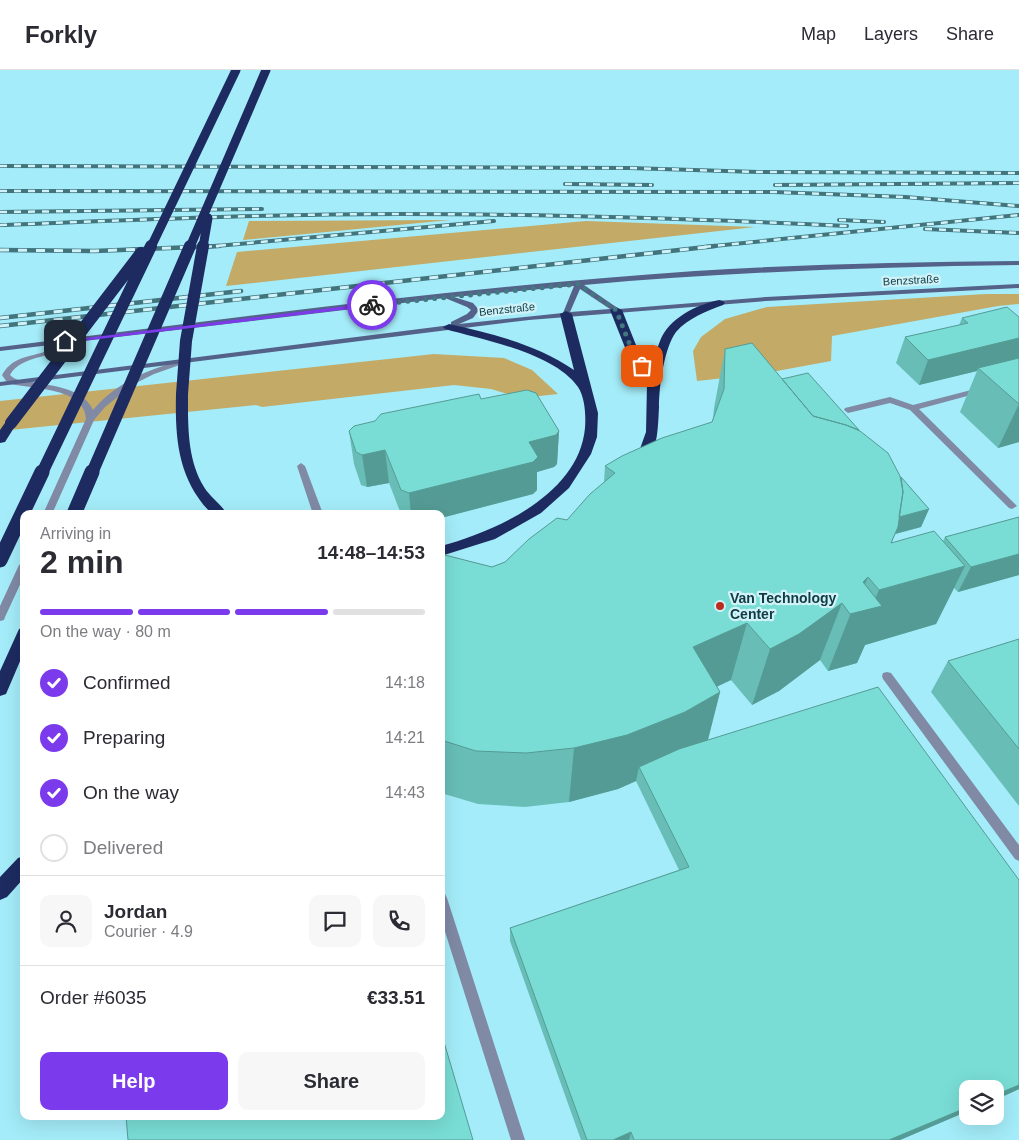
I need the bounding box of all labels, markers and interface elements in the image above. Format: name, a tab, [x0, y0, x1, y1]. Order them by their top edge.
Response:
text: Forkly	[25, 21, 97, 48]
text: Map	[801, 24, 836, 44]
text: Layers	[864, 24, 918, 44]
text: Share	[946, 24, 994, 44]
street label: Benzstraße	[883, 273, 939, 287]
courier	[347, 280, 397, 330]
icon: bike	[358, 291, 386, 319]
street label: Benzstraße	[478, 300, 536, 318]
pin	[44, 320, 86, 362]
icon: home	[51, 327, 79, 355]
pin	[621, 345, 663, 387]
icon: bag	[628, 352, 656, 380]
text: Arriving in	[40, 525, 111, 542]
text: 14:48–14:53	[317, 542, 425, 563]
text: 2 min	[40, 544, 124, 580]
place label: Van Technology Center	[730, 590, 837, 622]
marker: Van Technology Center	[714, 600, 726, 612]
text: On the way · 80 m	[40, 623, 171, 640]
icon: check	[40, 669, 68, 697]
text: Confirmed	[83, 672, 171, 693]
text: 14:18	[385, 674, 425, 691]
icon: check	[40, 724, 68, 752]
text: Preparing	[83, 727, 165, 748]
text: 14:21	[385, 729, 425, 746]
icon: check	[40, 779, 68, 807]
text: On the way	[83, 782, 179, 803]
text: 14:43	[385, 784, 425, 801]
text: Delivered	[83, 837, 163, 858]
button: person	[40, 895, 92, 947]
button: chat	[309, 895, 361, 947]
button: phone	[373, 895, 425, 947]
text: Jordan	[104, 901, 167, 922]
text: Courier · 4.9	[104, 923, 193, 940]
text: Order #6035	[40, 987, 147, 1008]
text: €33.51	[367, 987, 425, 1008]
button: Help	[40, 1052, 228, 1110]
button: Share	[238, 1052, 425, 1110]
map controls	[959, 1080, 1004, 1125]
button: layers	[959, 1080, 1004, 1125]

